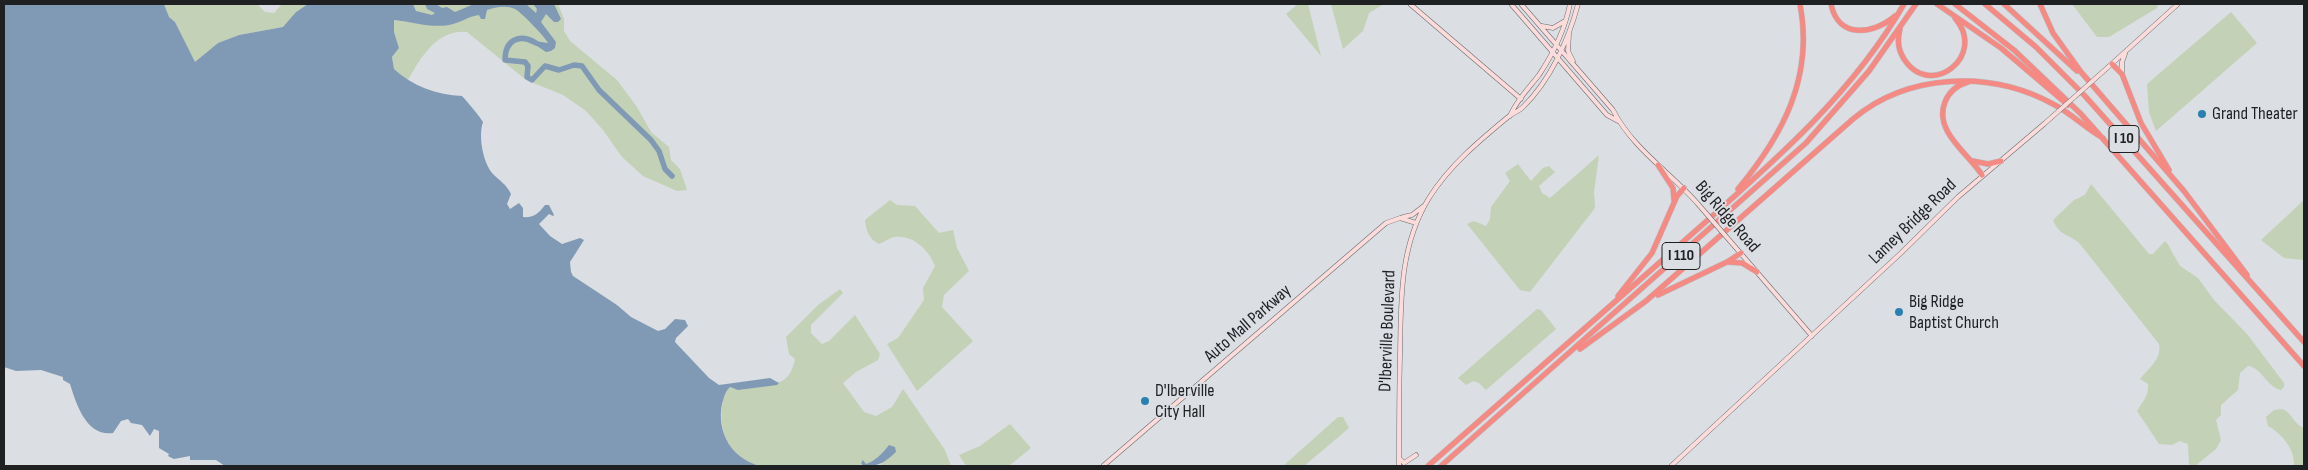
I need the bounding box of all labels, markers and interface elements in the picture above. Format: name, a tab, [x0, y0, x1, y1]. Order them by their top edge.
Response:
place label: Grand Theater	[2212, 103, 2298, 125]
marker: Grand Theater	[2196, 108, 2208, 120]
road number: I 10	[2109, 126, 2139, 152]
street label: Lamey Bridge Road	[1865, 175, 1961, 269]
street label: Big Ridge Road	[1690, 177, 1764, 257]
road number: I 110	[1662, 242, 1700, 270]
street label: D'Iberville Boulevard	[1375, 270, 1401, 392]
street label: Auto Mall Parkway	[1200, 280, 1296, 368]
place label: Big Ridge Baptist Church	[1909, 291, 1999, 334]
marker: Big Ridge Baptist Church	[1893, 306, 1905, 318]
place label: D'Iberville City Hall	[1155, 380, 1215, 422]
marker: D'Iberville City Hall	[1139, 395, 1151, 407]

